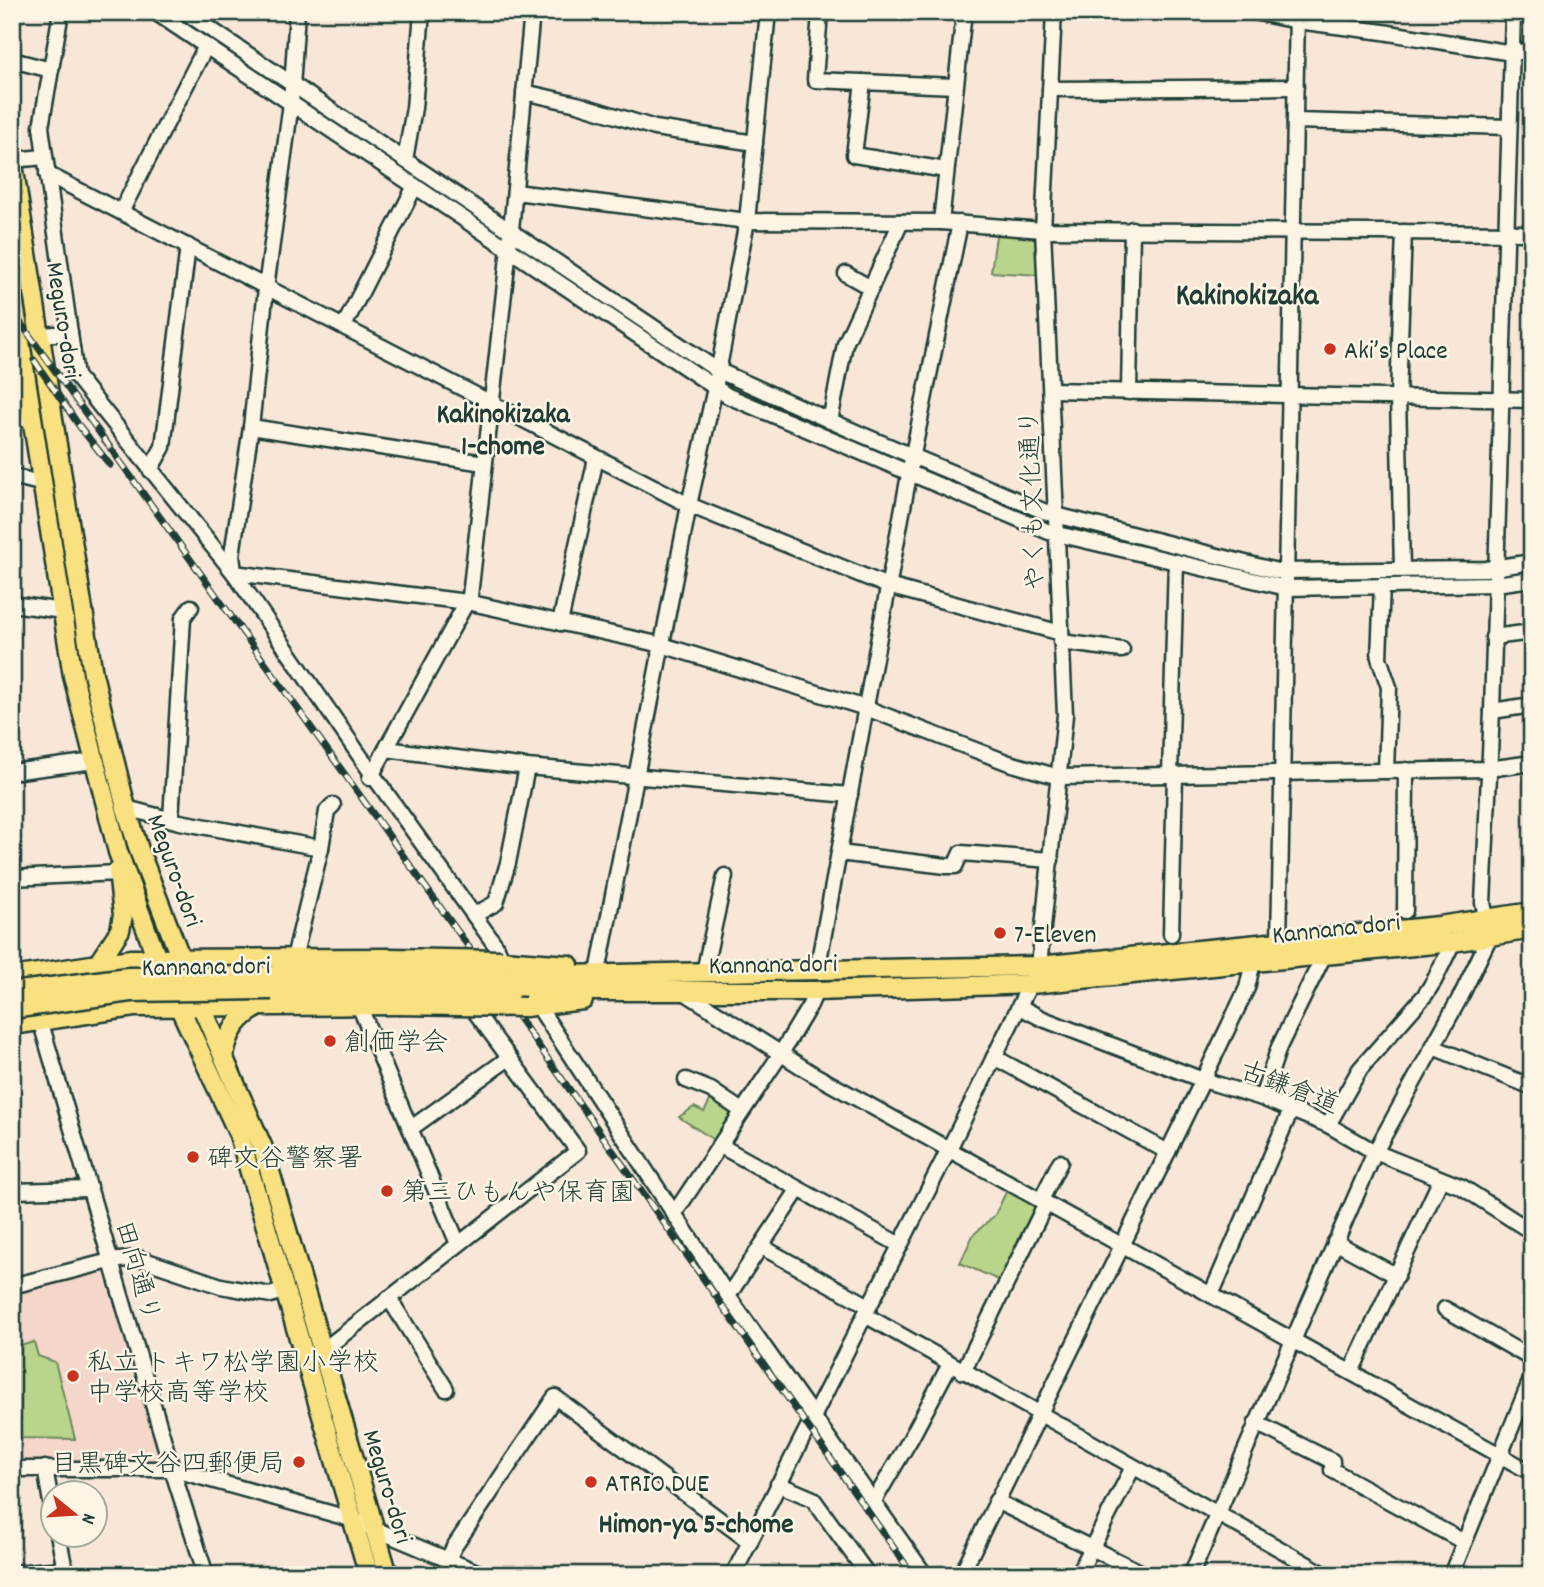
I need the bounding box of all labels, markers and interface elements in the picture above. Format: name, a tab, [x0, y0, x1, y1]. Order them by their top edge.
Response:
street label: Meguro-dori	[34, 260, 89, 382]
district label: Kakinokizaka	[1176, 277, 1319, 320]
place label: Aki’s Place	[1344, 334, 1448, 371]
marker: Aki’s Place	[1322, 341, 1338, 357]
district label: Kakinokizaka 1-chome	[436, 397, 570, 469]
street label: やくも文化通り	[1013, 408, 1056, 591]
street label: Meguro-dori	[135, 810, 210, 933]
street label: Kannana dori	[1270, 905, 1403, 956]
place label: 7-Eleven	[1014, 918, 1097, 955]
marker: 7-Eleven	[992, 925, 1008, 941]
street label: Kannana dori	[708, 947, 838, 986]
street label: Kannana dori	[141, 949, 271, 988]
place label: 創価学会	[344, 1026, 448, 1063]
marker: 創価学会	[322, 1033, 338, 1049]
street label: 古鎌倉道	[1234, 1053, 1344, 1125]
place label: 碑文谷警察署	[207, 1142, 363, 1179]
marker: 碑文谷警察署	[185, 1149, 201, 1165]
place label: 第三ひもんや保育園	[401, 1176, 635, 1213]
marker: 第三ひもんや保育園	[379, 1183, 395, 1199]
street label: 田向通り	[104, 1217, 168, 1327]
place label: 私立 トキワ松学園小学校 中学校高等学校	[87, 1346, 379, 1413]
marker: 私立 トキワ松学園小学校 中学校高等学校	[65, 1368, 81, 1384]
street label: Meguro-dori	[351, 1425, 421, 1549]
place label: 目黒碑文谷四郵便局	[51, 1447, 285, 1484]
marker: 目黒碑文谷四郵便局	[291, 1454, 307, 1470]
place label: ATRIO DUE	[605, 1467, 709, 1504]
marker: ATRIO DUE	[583, 1474, 599, 1490]
north arrow	[38, 1478, 108, 1548]
district label: Himon-ya 5-chome	[598, 1507, 794, 1547]
text: N	[73, 1510, 101, 1527]

